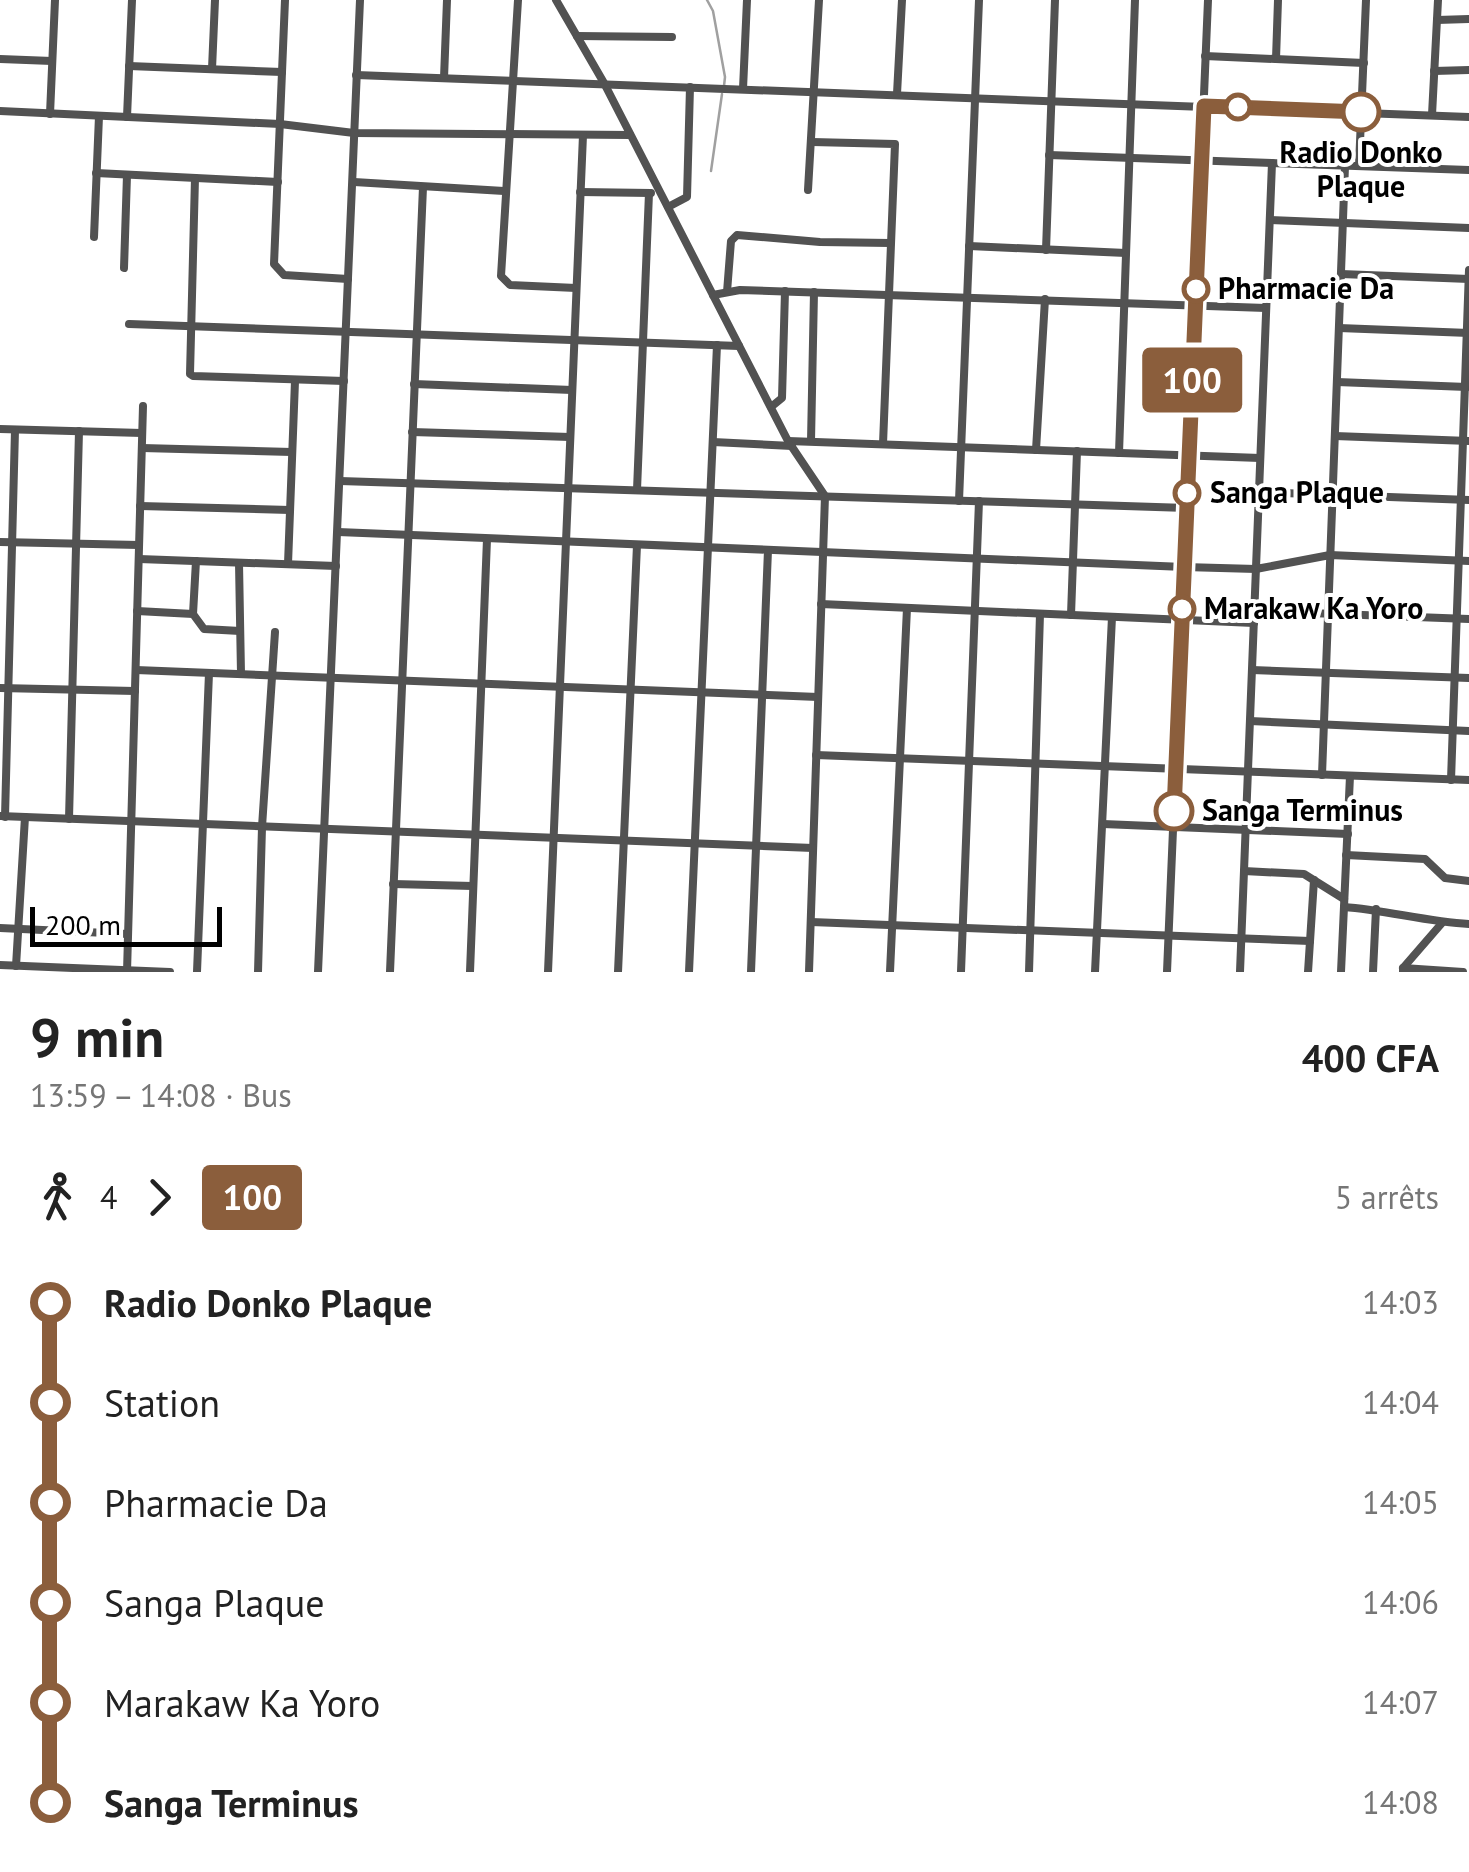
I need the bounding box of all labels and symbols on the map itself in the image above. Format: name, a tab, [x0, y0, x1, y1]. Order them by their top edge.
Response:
marker: Radio Donko Plaque	[1342, 93, 1380, 131]
unlabelled marker	[1225, 94, 1251, 120]
place label: Radio Donko Plaque	[1279, 132, 1443, 205]
place label: Pharmacie Da	[1218, 268, 1394, 307]
marker: Pharmacie Da	[1183, 276, 1209, 302]
line badge: 100	[1134, 348, 1250, 412]
place label: Sanga Plaque	[1210, 472, 1384, 511]
marker: Sanga Plaque	[1174, 480, 1200, 506]
place label: Marakaw Ka Yoro	[1204, 588, 1423, 627]
marker: Marakaw Ka Yoro	[1169, 596, 1195, 622]
place label: Sanga Terminus	[1202, 790, 1403, 829]
marker: Sanga Terminus	[1155, 792, 1193, 830]
scale bar	[30, 902, 222, 946]

